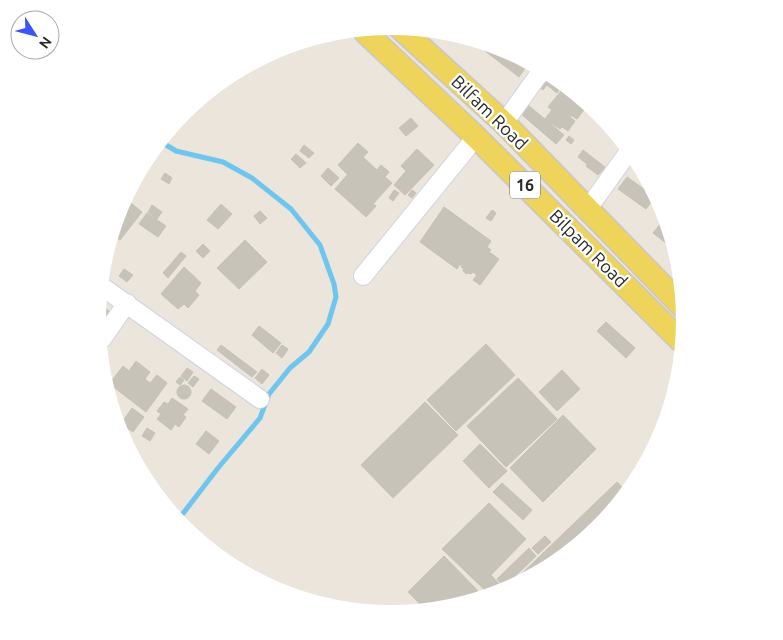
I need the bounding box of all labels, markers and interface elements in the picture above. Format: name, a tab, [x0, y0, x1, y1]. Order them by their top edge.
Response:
north arrow	[10, 10, 60, 60]
text: N	[36, 34, 55, 52]
street label: Bilfam Road	[448, 71, 532, 153]
road number: 16	[510, 172, 540, 198]
street label: Bilpam Road	[546, 205, 632, 291]

